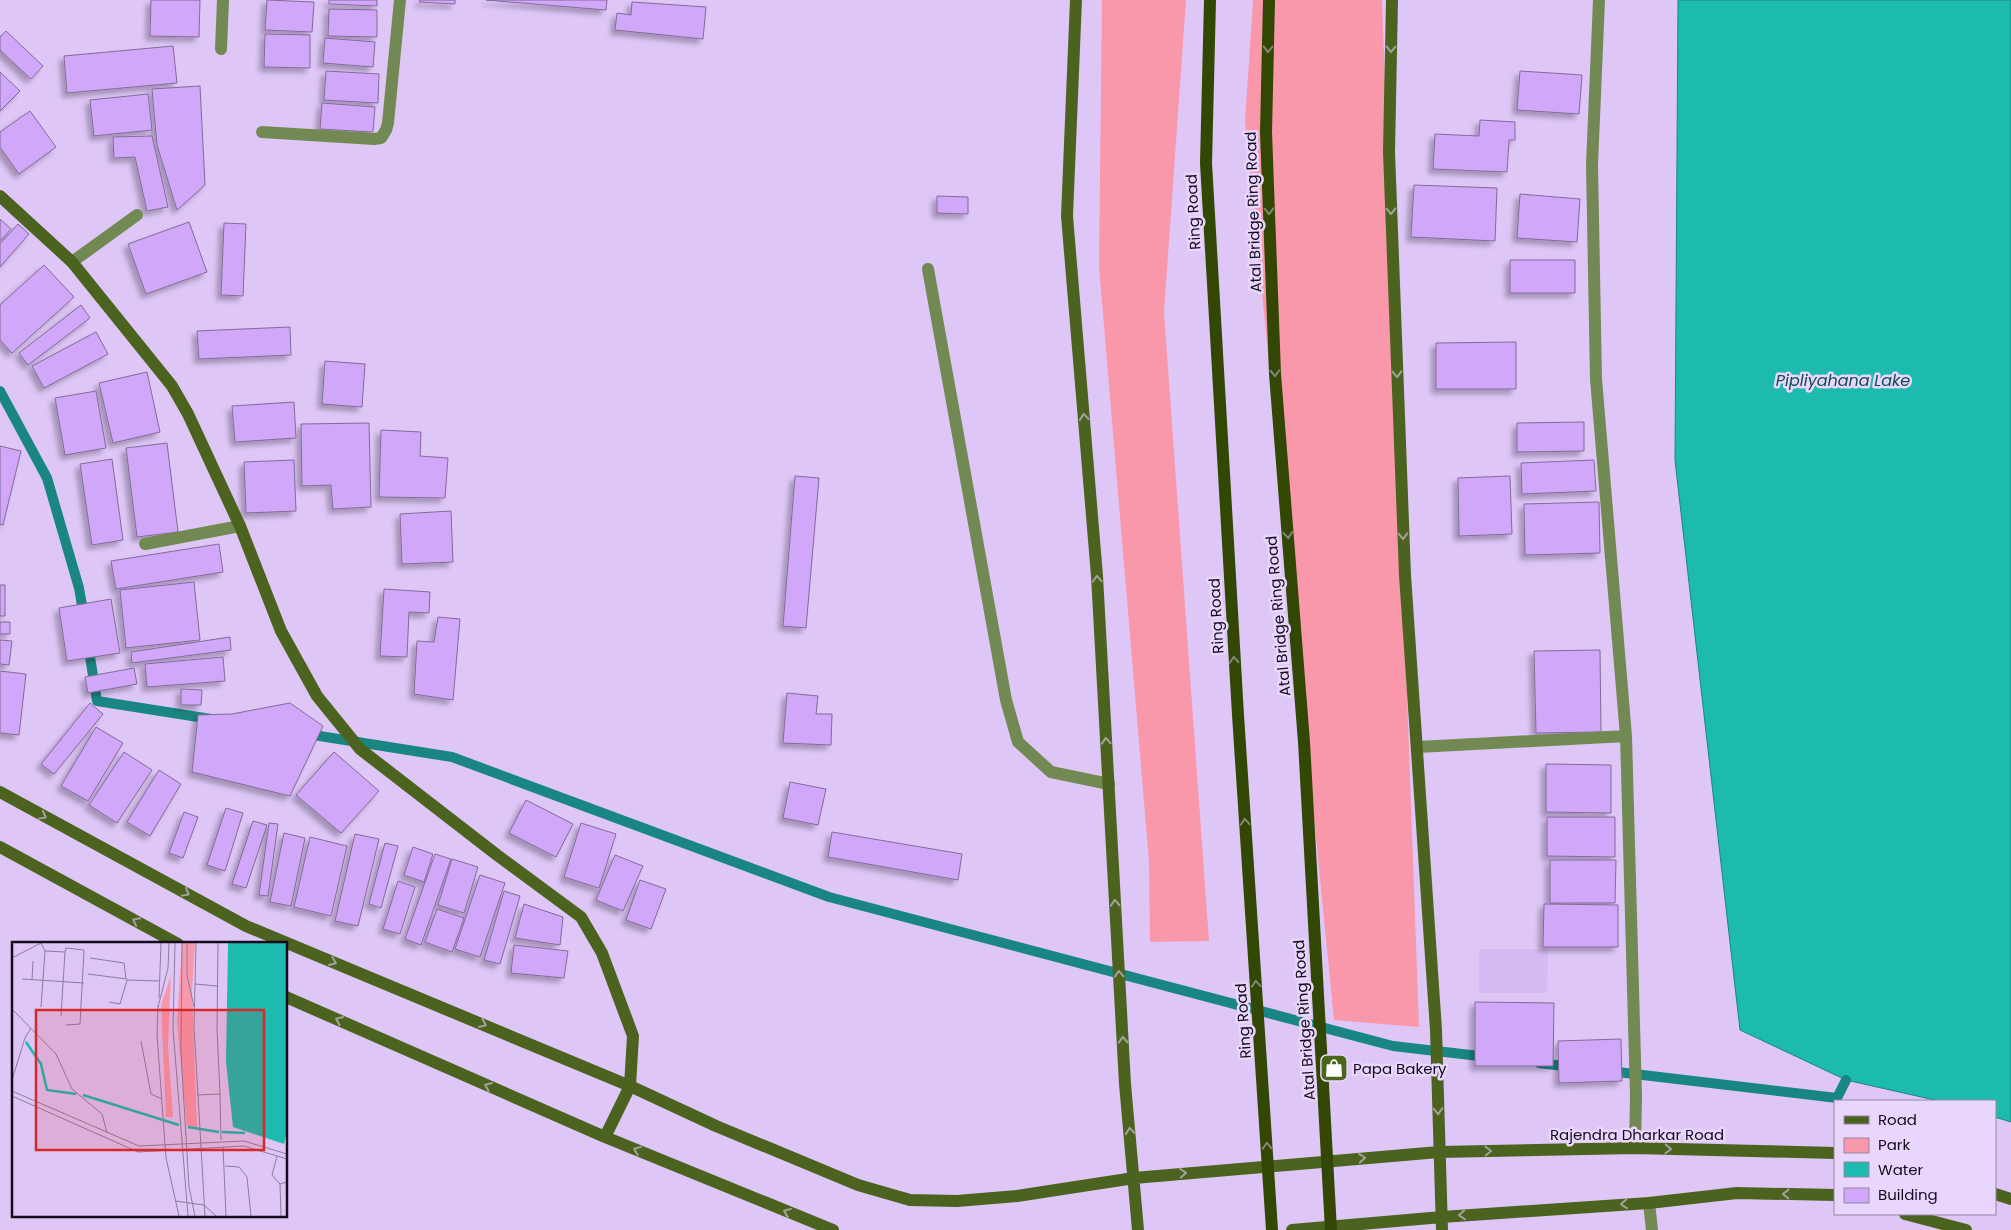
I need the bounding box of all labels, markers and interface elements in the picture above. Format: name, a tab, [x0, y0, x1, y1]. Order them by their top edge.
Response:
one-way arrow	[1263, 45, 1273, 53]
one-way arrow	[1386, 45, 1396, 53]
street label: Atal Bridge Ring Road	[1240, 131, 1266, 293]
street label: Ring Road	[1181, 174, 1205, 250]
one-way arrow	[1263, 207, 1274, 215]
one-way arrow	[1386, 207, 1397, 215]
water label: Pipliyahana Lake	[1776, 369, 1910, 392]
one-way arrow	[1270, 370, 1281, 378]
one-way arrow	[1392, 370, 1403, 378]
one-way arrow	[1079, 413, 1090, 421]
one-way arrow	[1282, 532, 1293, 540]
one-way arrow	[1398, 532, 1409, 540]
street label: Atal Bridge Ring Road	[1261, 535, 1295, 697]
one-way arrow	[1092, 575, 1103, 583]
street label: Ring Road	[1204, 578, 1228, 654]
one-way arrow	[1229, 656, 1240, 664]
one-way arrow	[1101, 737, 1112, 745]
one-way arrow	[38, 809, 47, 819]
one-way arrow	[1240, 818, 1251, 826]
one-way arrow	[180, 887, 189, 897]
one-way arrow	[1110, 899, 1120, 907]
one-way arrow	[132, 917, 141, 927]
street label: Atal Bridge Ring Road	[1288, 939, 1320, 1101]
inset map	[12, 942, 288, 1218]
one-way arrow	[328, 956, 337, 966]
one-way arrow	[1113, 970, 1124, 978]
one-way arrow	[1251, 980, 1262, 988]
street label: Ring Road	[1230, 983, 1256, 1059]
one-way arrow	[335, 1016, 344, 1027]
one-way arrow	[478, 1018, 487, 1029]
one-way arrow	[1117, 1036, 1128, 1044]
shop icon: Papa Bakery	[1319, 1053, 1349, 1083]
place label: Papa Bakery	[1353, 1058, 1447, 1079]
one-way arrow	[484, 1081, 493, 1092]
legend	[1834, 1100, 1996, 1215]
one-way arrow	[1433, 1108, 1443, 1115]
text: Road	[1878, 1109, 1917, 1130]
street label: Rajendra Dharkar Road	[1550, 1124, 1724, 1145]
one-way arrow	[1124, 1126, 1135, 1134]
text: Park	[1878, 1134, 1910, 1155]
one-way arrow	[1261, 1142, 1272, 1150]
one-way arrow	[1664, 1144, 1672, 1154]
one-way arrow	[633, 1146, 642, 1157]
one-way arrow	[1484, 1146, 1492, 1156]
one-way arrow	[1358, 1153, 1366, 1164]
text: Water	[1878, 1159, 1924, 1180]
one-way arrow	[1179, 1168, 1187, 1179]
text: Building	[1878, 1184, 1938, 1205]
one-way arrow	[1782, 1189, 1790, 1200]
one-way arrow	[1620, 1199, 1628, 1210]
one-way arrow	[784, 1207, 792, 1217]
one-way arrow	[1458, 1210, 1466, 1221]

